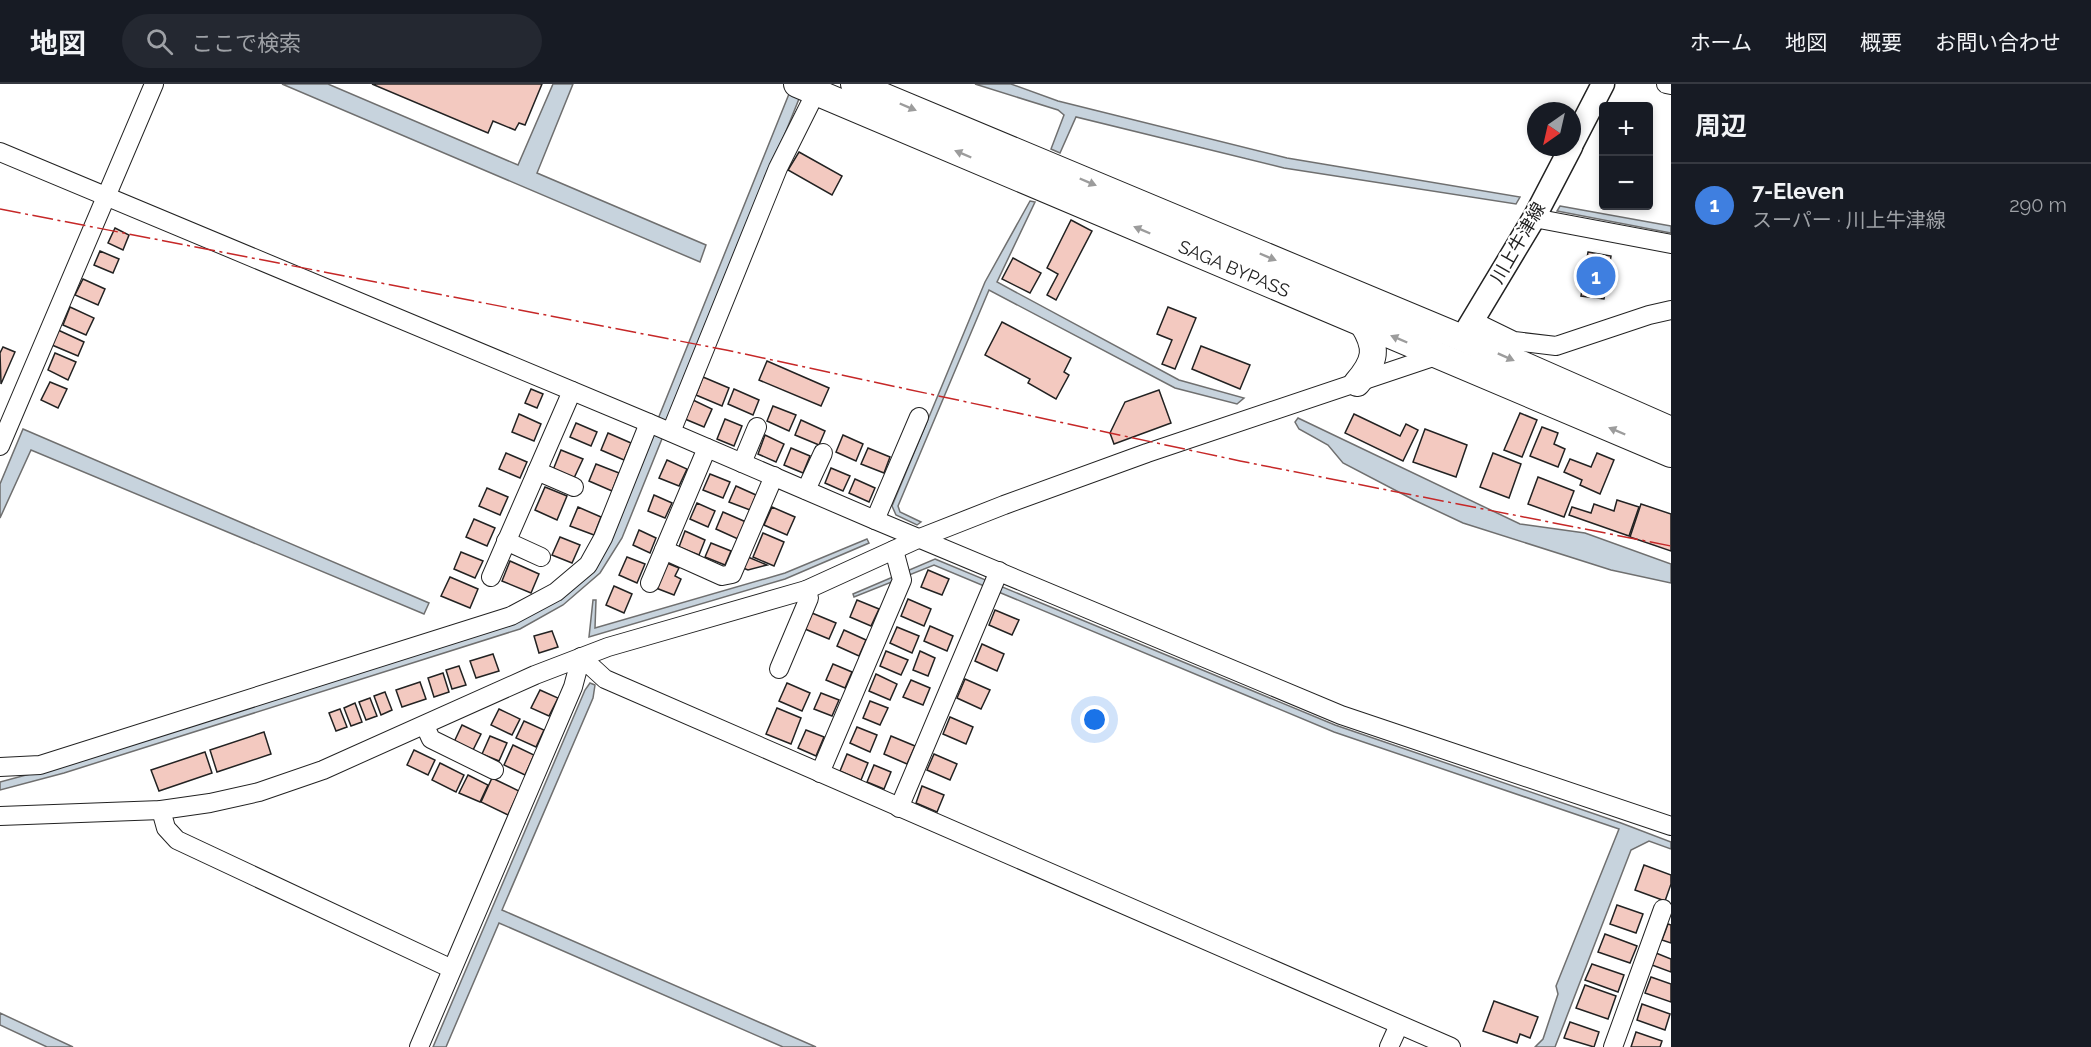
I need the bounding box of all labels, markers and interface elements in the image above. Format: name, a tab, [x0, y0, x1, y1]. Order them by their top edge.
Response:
search box	[122, 14, 542, 68]
icon: search	[143, 25, 176, 58]
text: 地図	[30, 27, 86, 60]
text: ここで検索	[191, 30, 301, 56]
text: ホーム	[1690, 30, 1752, 55]
text: 地図	[1785, 30, 1827, 55]
text: 概要	[1860, 30, 1902, 55]
text: お問い合わせ	[1935, 30, 2061, 55]
one-way arrow	[899, 102, 917, 112]
north arrow	[1527, 102, 1581, 156]
map controls	[1599, 102, 1653, 210]
button: +	[1599, 102, 1653, 156]
text: 周辺	[1695, 111, 1747, 141]
one-way arrow	[953, 149, 971, 159]
button: −	[1599, 156, 1653, 210]
one-way arrow	[1079, 178, 1097, 187]
text: 7-Eleven	[1752, 178, 1844, 204]
text: 1	[1710, 193, 1719, 217]
text: 290 m	[2009, 193, 2067, 217]
street label: 川上牛津線	[1486, 199, 1549, 287]
text: スーパー · 川上牛津線	[1752, 208, 1946, 232]
one-way arrow	[1133, 225, 1151, 234]
street label: SAGA BYPASS	[1175, 236, 1293, 301]
one-way arrow	[1259, 253, 1277, 262]
pin: 1	[1576, 254, 1616, 298]
one-way arrow	[1390, 334, 1408, 343]
one-way arrow	[1497, 352, 1515, 362]
one-way arrow	[1608, 426, 1626, 436]
your location	[1080, 705, 1109, 734]

